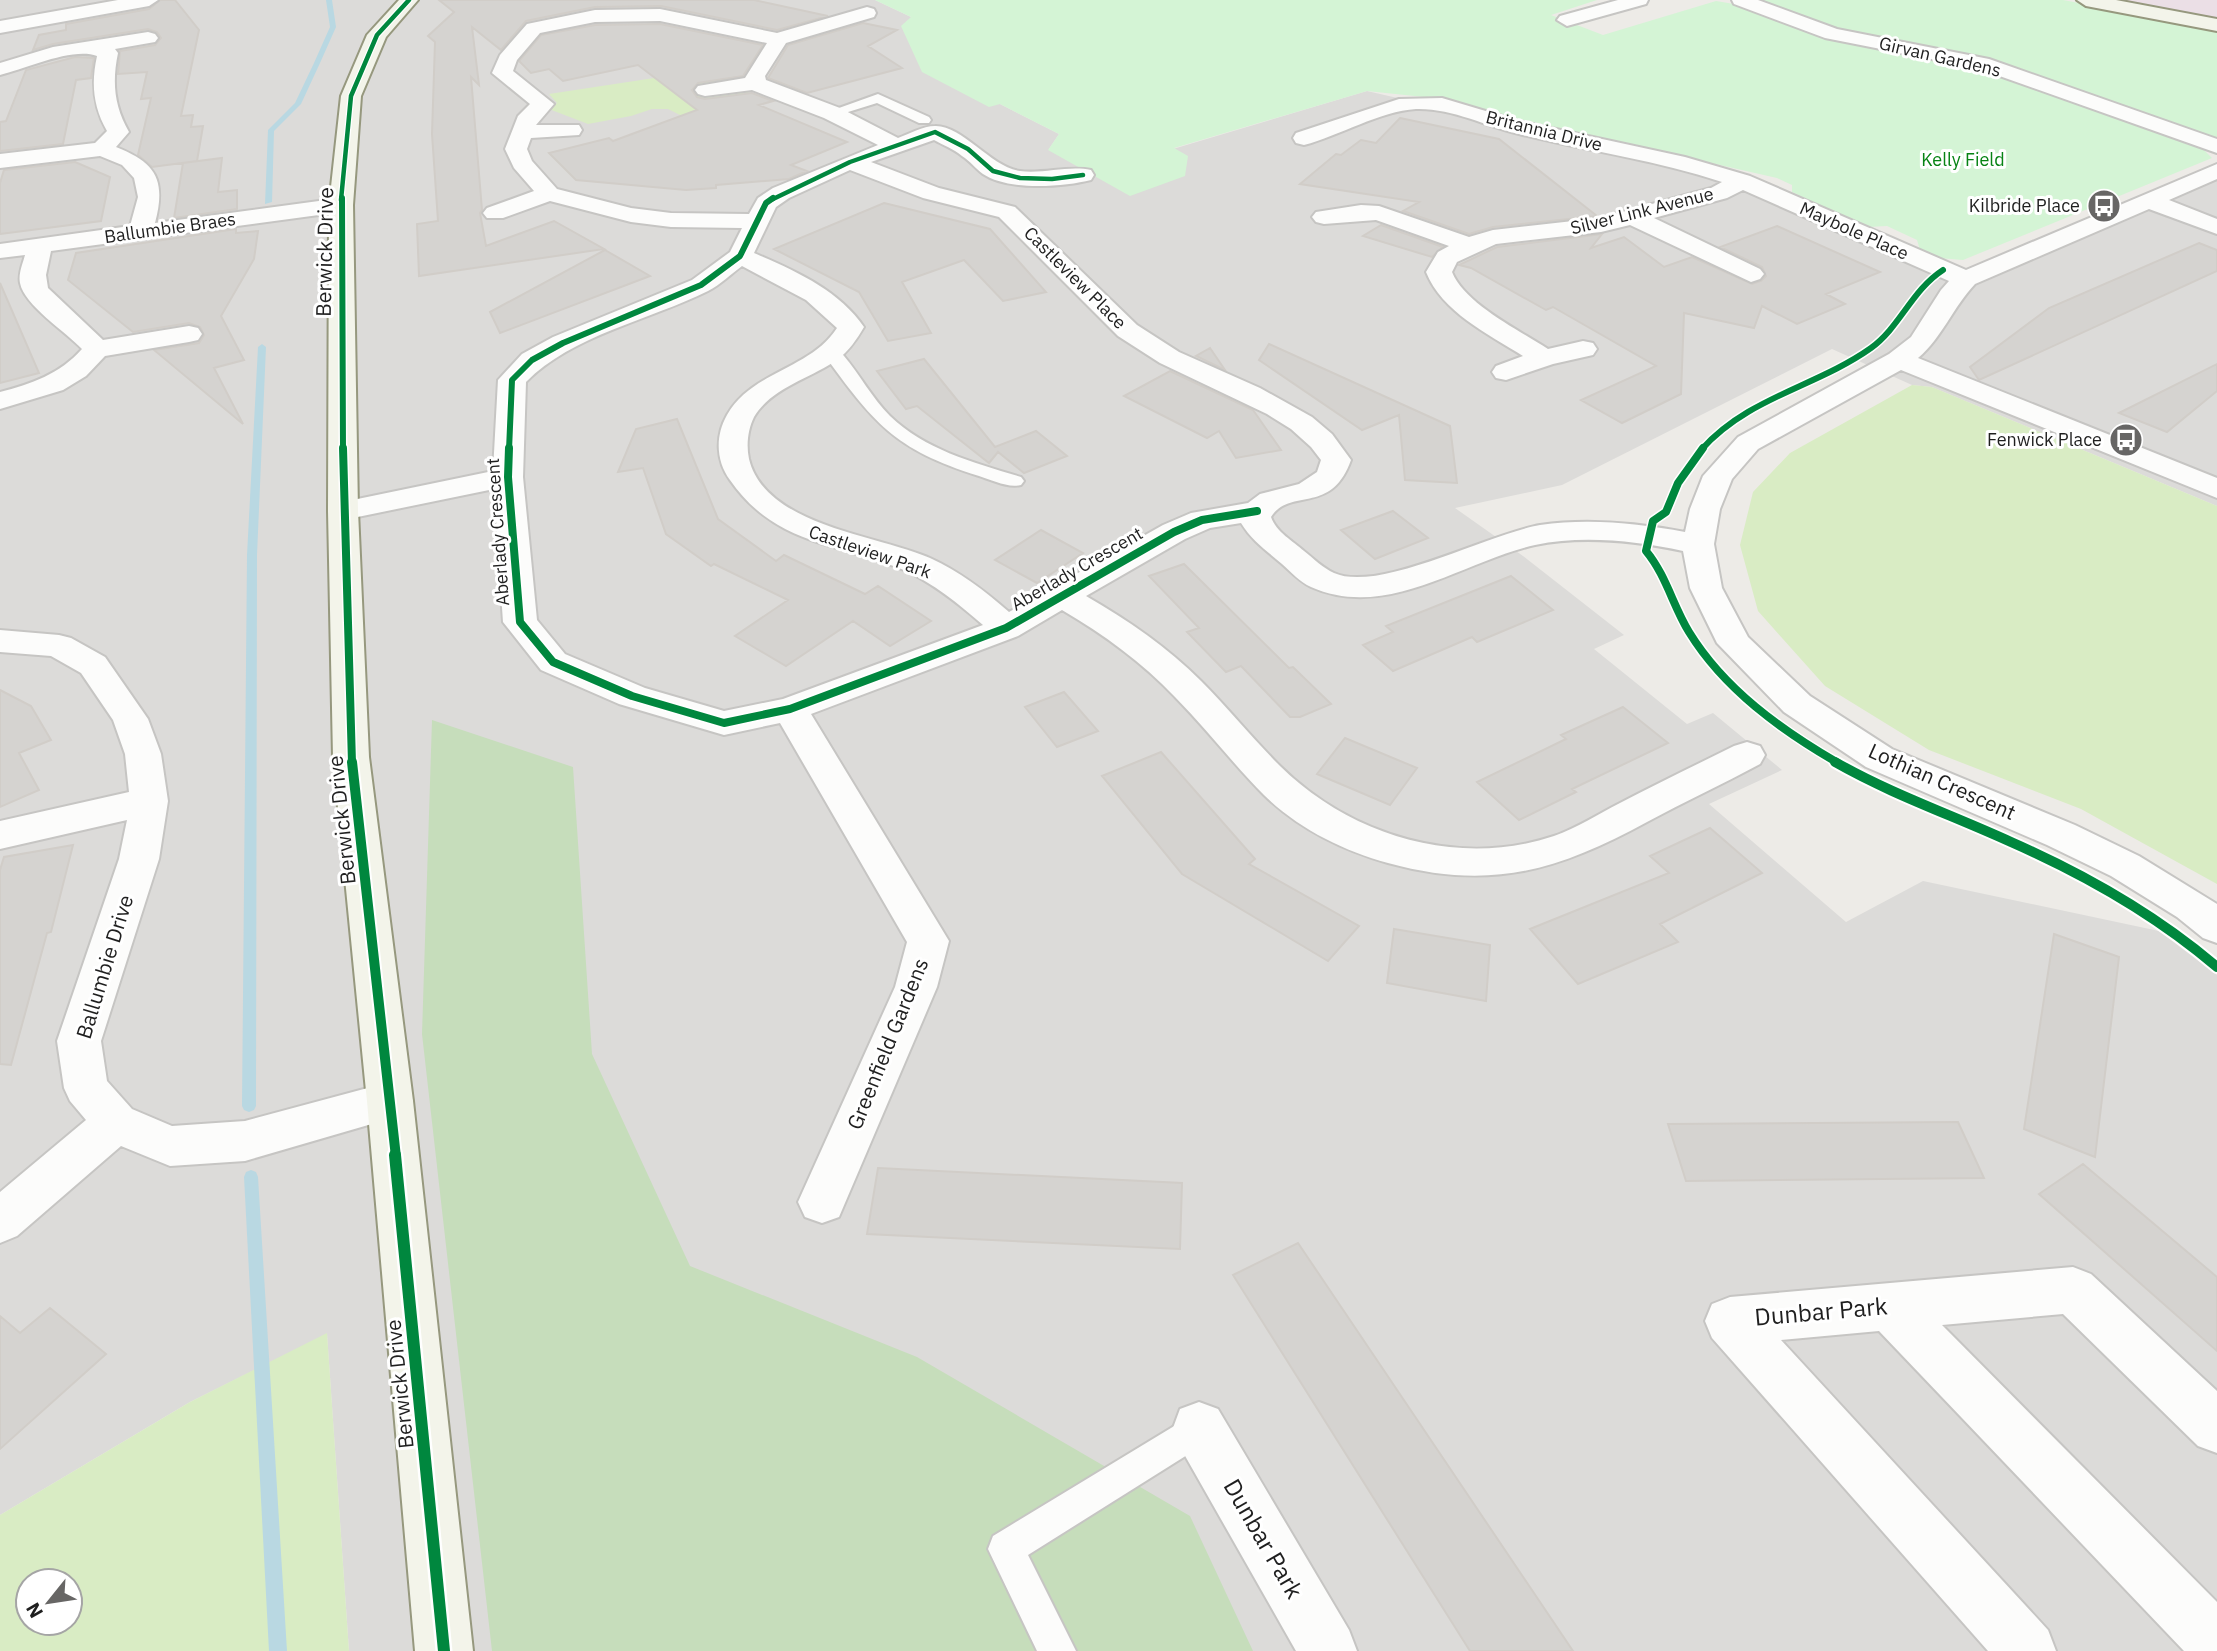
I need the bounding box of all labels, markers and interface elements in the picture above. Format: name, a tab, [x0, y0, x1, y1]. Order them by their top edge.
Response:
street label: Girvan Gardens	[1877, 31, 2003, 82]
street label: Britannia Drive	[1483, 105, 1605, 156]
park label: Kelly Field	[1921, 148, 2005, 171]
street label: Silver Link Avenue	[1568, 182, 1716, 239]
street label: Berwick Drive	[309, 187, 339, 317]
bus stop icon: Kilbride Place	[2085, 187, 2123, 225]
place label: Kilbride Place	[1969, 194, 2080, 217]
street label: Maybole Place	[1796, 196, 1912, 265]
street label: Ballumbie Braes	[103, 207, 237, 248]
street label: Castleview Place	[1019, 221, 1132, 334]
bus stop icon: Fenwick Place	[2107, 421, 2145, 459]
place label: Fenwick Place	[1987, 428, 2102, 451]
street label: Aberlady Crescent	[481, 457, 514, 607]
street label: Castleview Park	[806, 520, 935, 583]
street label: Aberlady Crescent	[1007, 522, 1147, 616]
street label: Lothian Crescent	[1864, 736, 2020, 826]
street label: Berwick Drive	[320, 754, 362, 886]
street label: Ballumbie Drive	[69, 891, 139, 1042]
street label: Greenfield Gardens	[840, 954, 934, 1134]
street label: Dunbar Park	[1753, 1289, 1889, 1333]
street label: Berwick Drive	[378, 1318, 420, 1450]
street label: Dunbar Park	[1217, 1473, 1311, 1604]
north arrow	[14, 1567, 84, 1637]
text: N	[20, 1599, 48, 1622]

